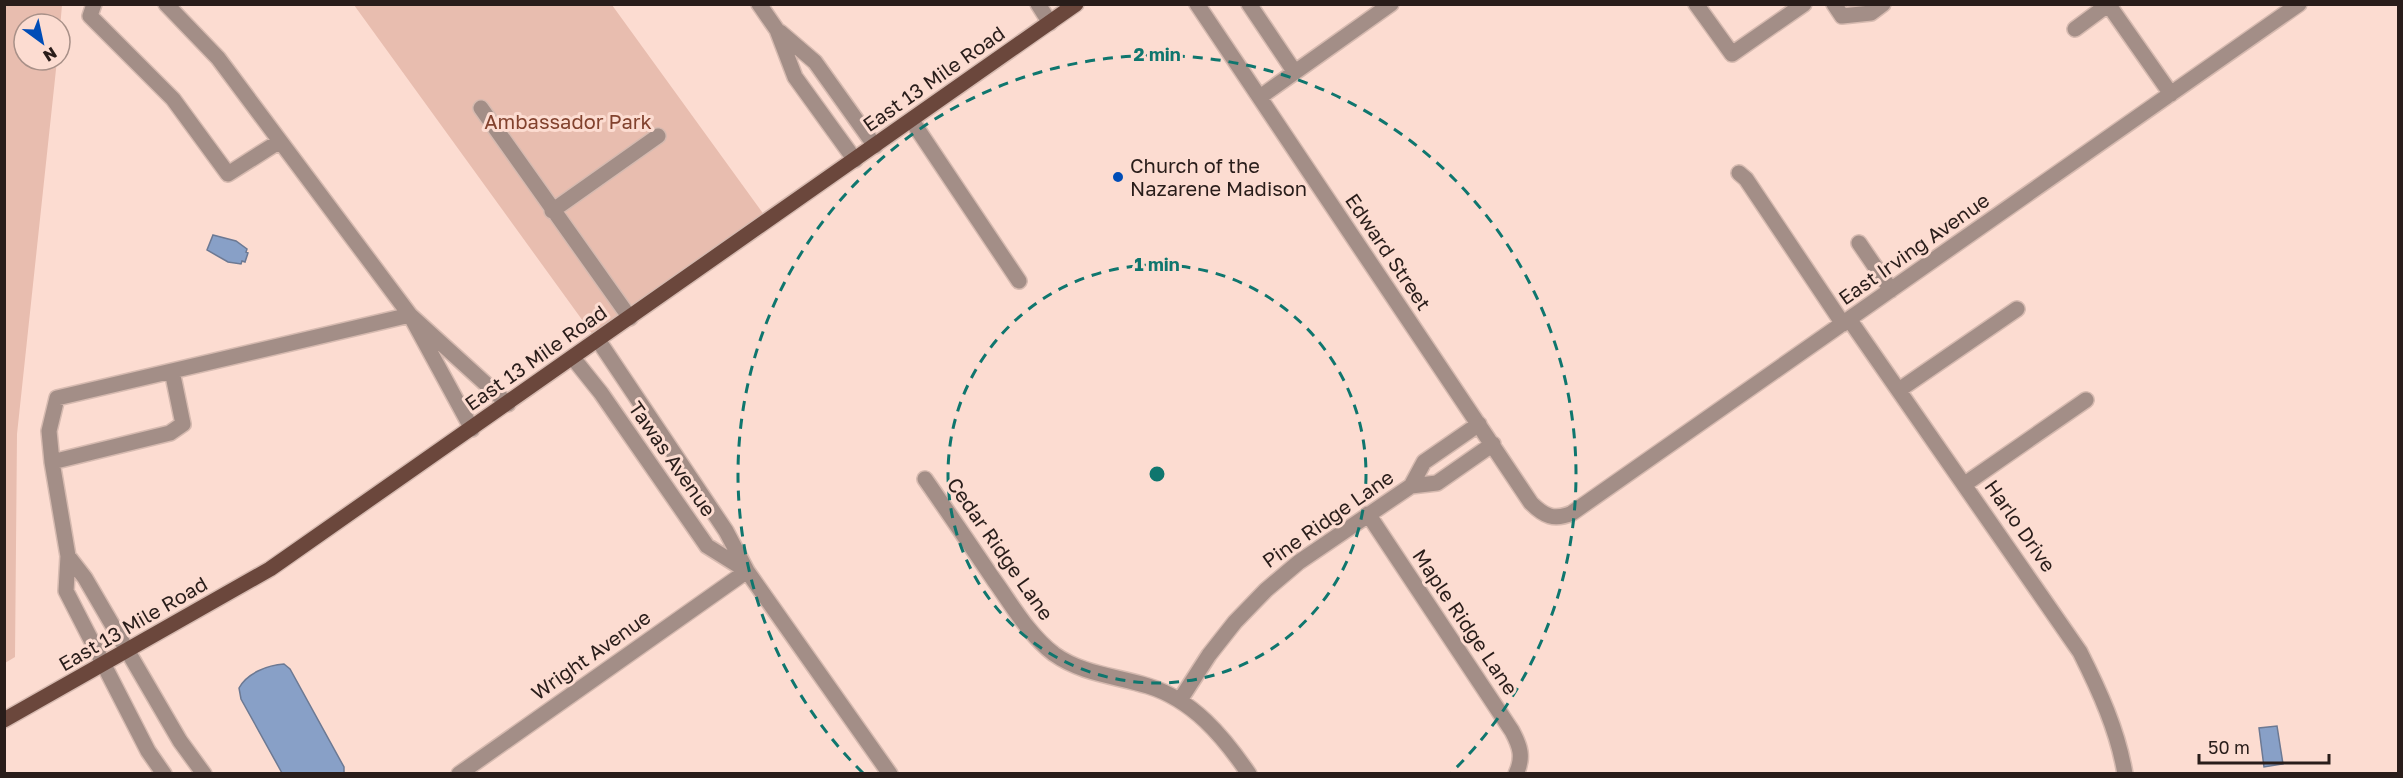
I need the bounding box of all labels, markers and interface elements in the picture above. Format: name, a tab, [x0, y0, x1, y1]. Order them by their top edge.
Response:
north arrow	[12, 12, 72, 72]
street label: East 13 Mile Road	[858, 20, 1009, 136]
text: N	[40, 43, 61, 66]
text: 2 min	[1133, 43, 1181, 65]
park label: Ambassador Park	[484, 109, 652, 133]
place label: Church of the Nazarene Madison	[1130, 153, 1307, 200]
marker: Church of the Nazarene Madison	[1111, 170, 1125, 184]
street label: East Irving Avenue	[1833, 187, 1993, 309]
street label: Edward Street	[1341, 189, 1437, 314]
text: 1 min	[1134, 253, 1180, 275]
street label: East 13 Mile Road	[460, 299, 611, 415]
street label: Tawas Avenue	[624, 396, 721, 521]
centre of rings	[1147, 464, 1167, 484]
street label: Pine Ridge Lane	[1257, 464, 1398, 572]
street label: Cedar Ridge Lane	[943, 473, 1059, 624]
street label: Harlo Drive	[1980, 475, 2061, 576]
street label: Maple Ridge Lane	[1408, 544, 1523, 699]
street label: East 13 Mile Road	[54, 571, 211, 675]
street label: Wright Avenue	[526, 604, 655, 704]
scale bar	[2199, 727, 2330, 765]
text: 50 m	[2208, 736, 2250, 758]

